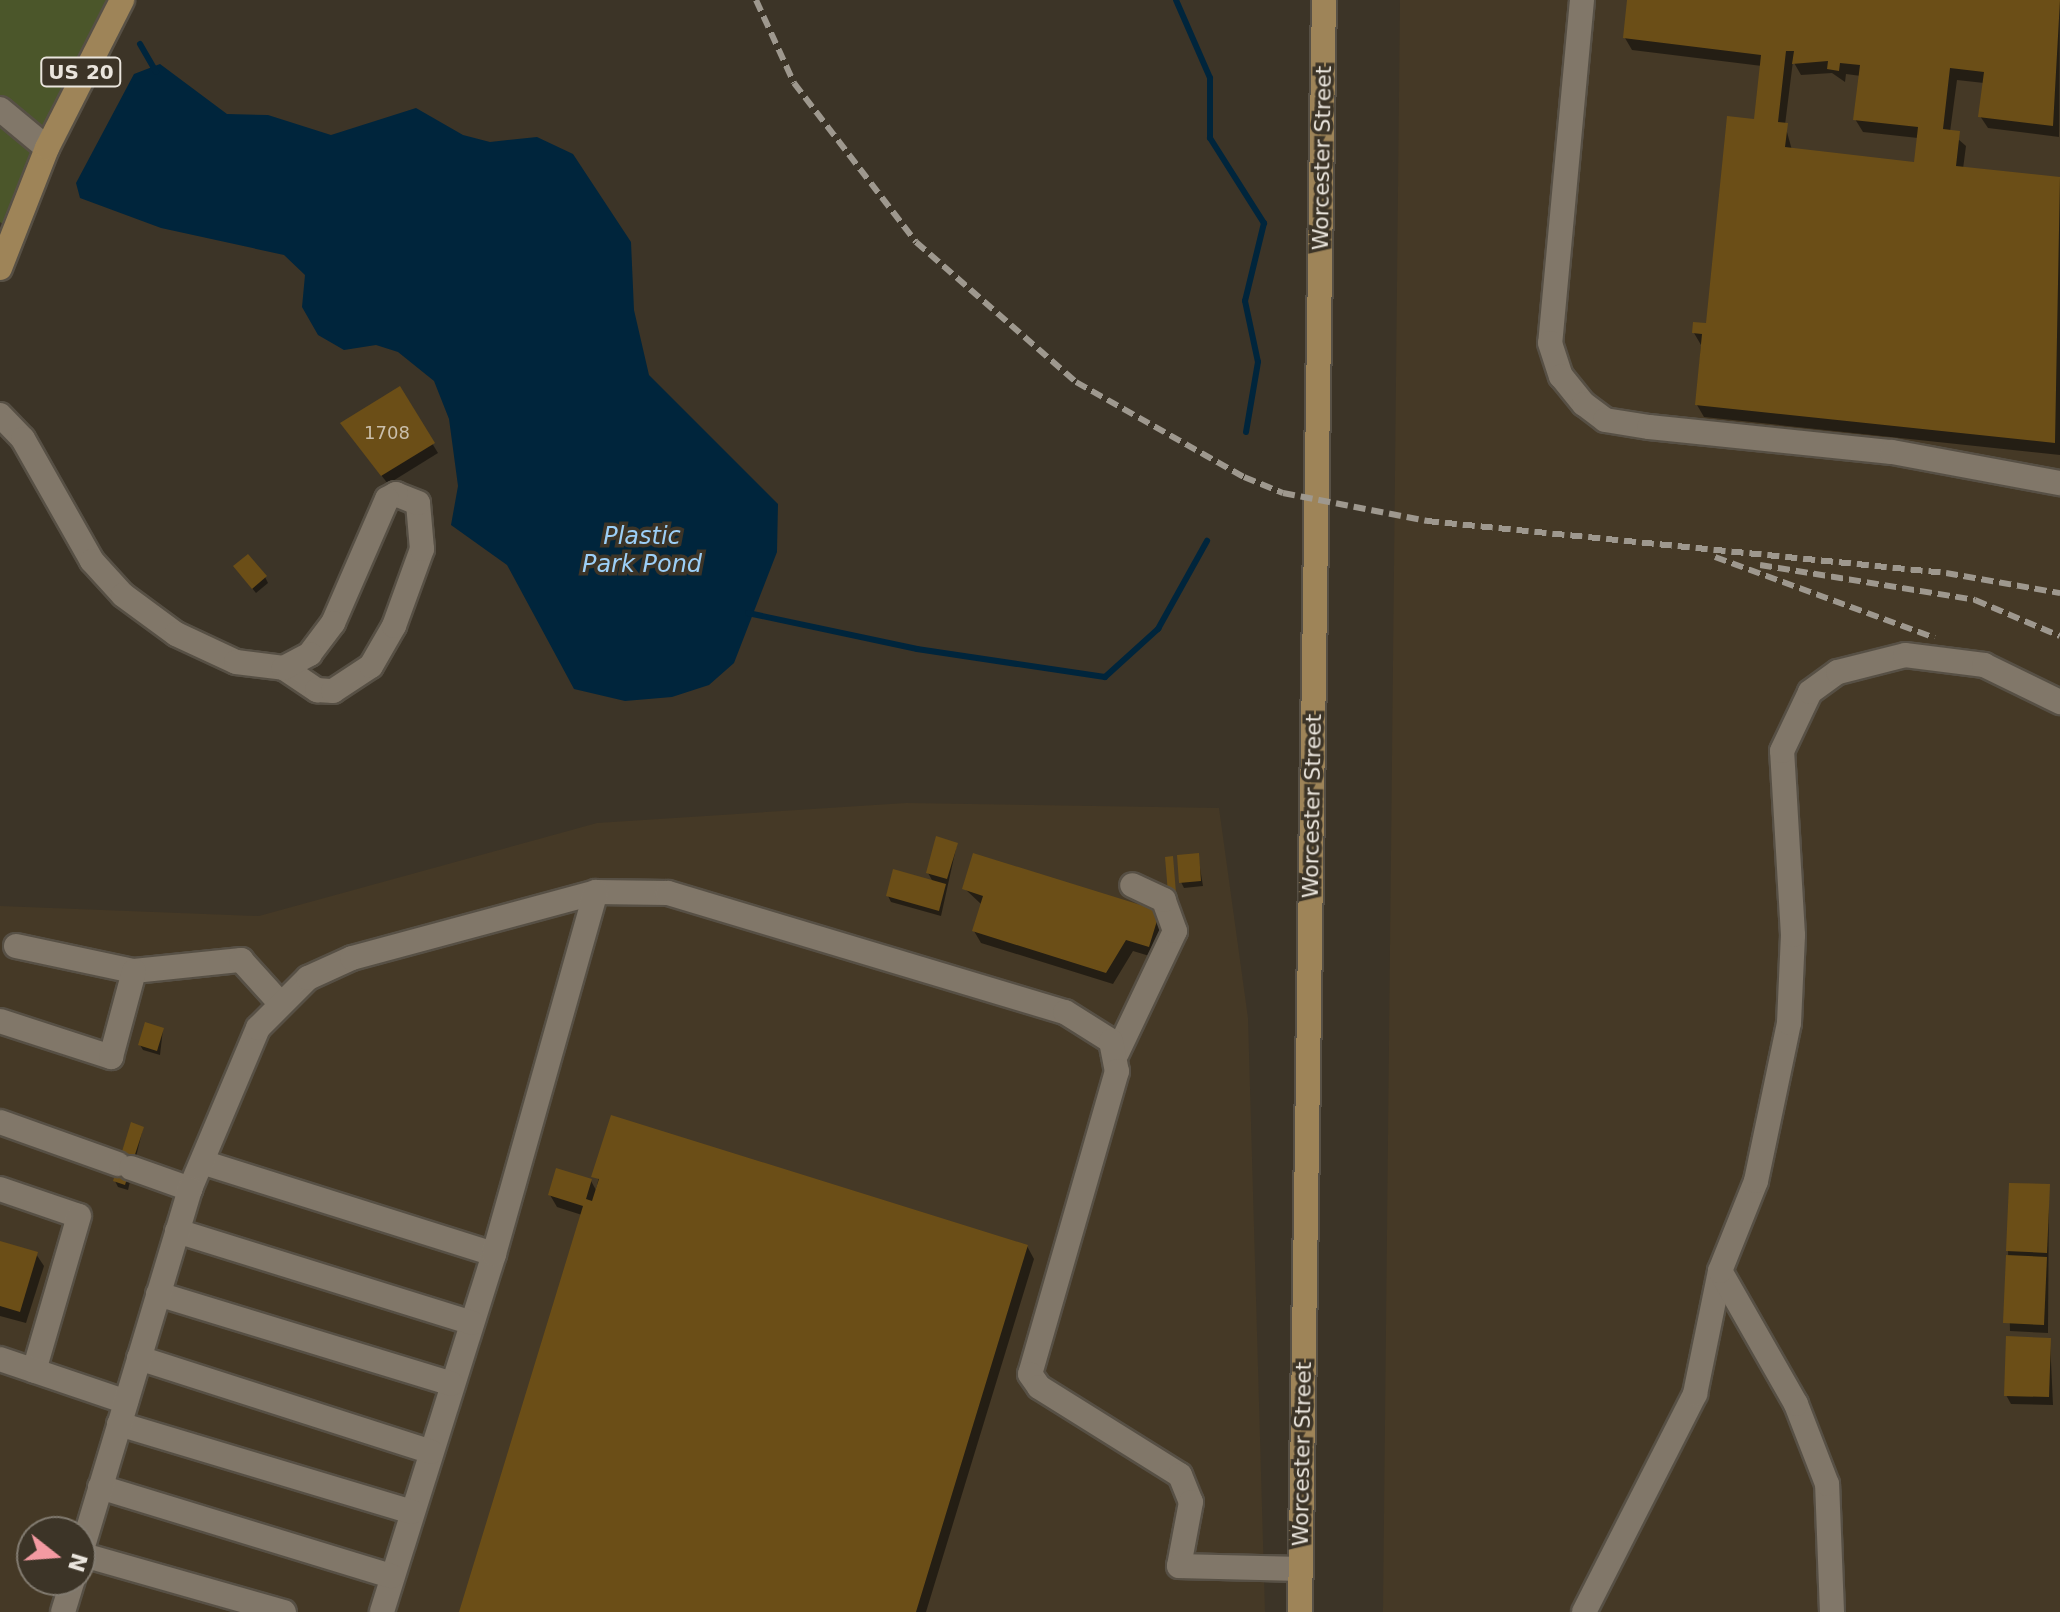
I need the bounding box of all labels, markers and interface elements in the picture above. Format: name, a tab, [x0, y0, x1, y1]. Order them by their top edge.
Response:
road number: US 20	[39, 56, 123, 88]
street label: Worcester Street	[1307, 65, 1337, 251]
house number: 1708	[364, 422, 410, 444]
water label: Plastic Park Pond	[582, 523, 702, 579]
street label: Worcester Street	[1297, 713, 1327, 899]
street label: Worcester Street	[1287, 1361, 1317, 1547]
north arrow	[16, 1516, 96, 1596]
text: N	[63, 1550, 92, 1575]

